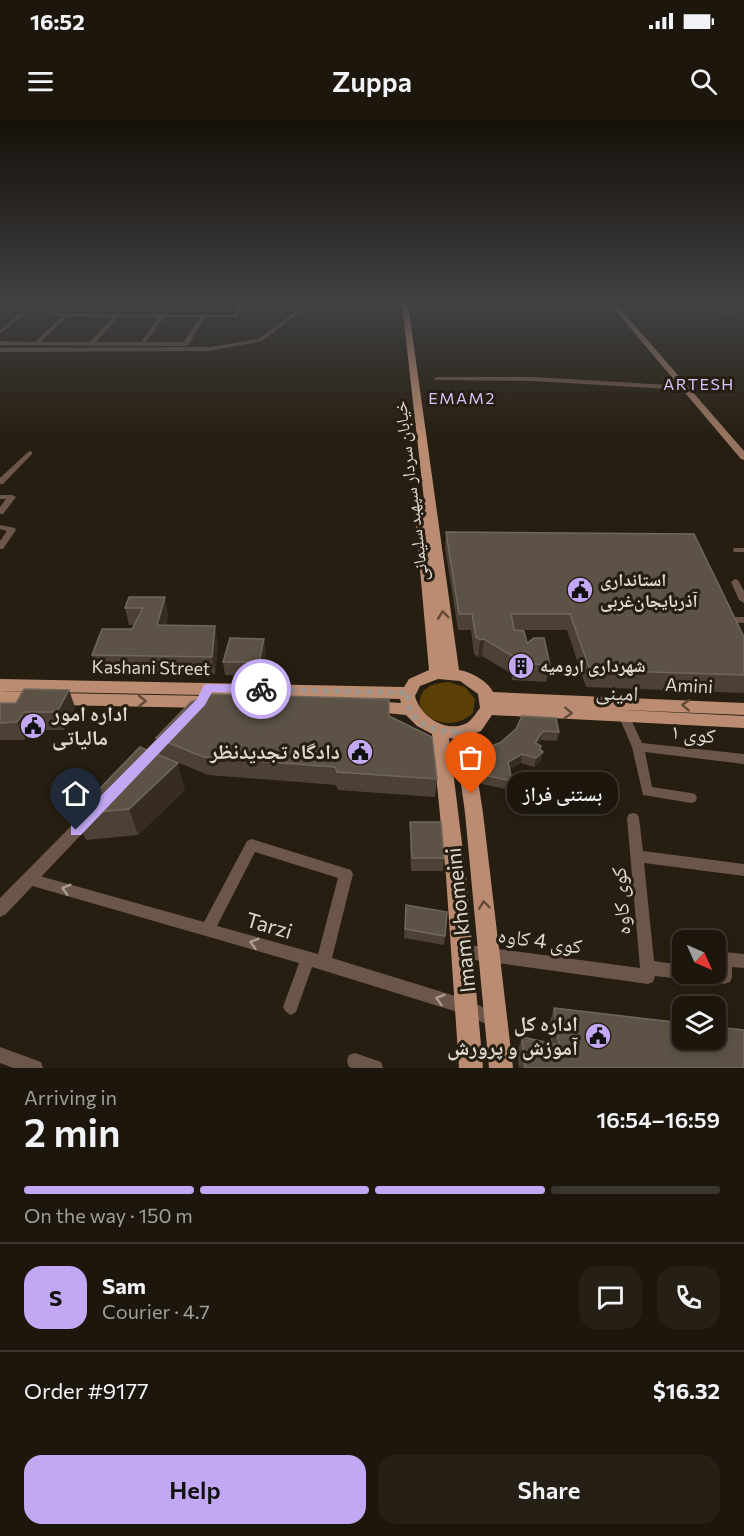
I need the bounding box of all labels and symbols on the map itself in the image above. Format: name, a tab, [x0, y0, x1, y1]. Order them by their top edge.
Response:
district label: ARTESH	[663, 374, 735, 393]
district label: EMAM2	[428, 388, 496, 407]
street label: خیابان سردار سپهبد سلیمانی	[388, 399, 433, 583]
place label: استانداری آذربایجان‌غربی	[600, 568, 698, 612]
public building icon: استانداری آذربایجان‌غربی	[565, 575, 595, 605]
one-way arrow	[437, 611, 450, 620]
building icon: شهرداری ارومیه	[506, 651, 536, 681]
place label: شهرداری ارومیه	[540, 654, 646, 677]
street label: Kashani Street	[91, 655, 211, 679]
courier	[231, 659, 291, 719]
street label: Amini	[665, 673, 713, 697]
street label: امینی	[595, 678, 639, 707]
one-way arrow	[138, 694, 147, 707]
one-way arrow	[681, 699, 690, 712]
place label: اداره امور مالیاتی	[51, 700, 128, 751]
one-way arrow	[563, 707, 572, 720]
public building icon: اداره امور مالیاتی	[18, 711, 48, 741]
street label: کوی ۱	[669, 718, 717, 748]
pin	[445, 732, 496, 794]
public building icon: دادگاه تجدیدنظر	[345, 737, 375, 767]
place label: دادگاه تجدیدنظر	[209, 738, 340, 764]
pin	[50, 768, 101, 830]
callout: بستنی فراز	[507, 773, 618, 815]
street label: Imam khomeini	[439, 846, 480, 994]
street label: کوی کاوه	[605, 866, 635, 936]
one-way arrow	[61, 884, 72, 896]
one-way arrow	[478, 901, 490, 910]
street label: Tarzi	[243, 906, 295, 943]
street label: کوی 4 کاوه	[496, 921, 584, 959]
north arrow	[672, 930, 726, 984]
one-way arrow	[249, 938, 260, 950]
one-way arrow	[435, 994, 446, 1007]
place label: اداره کل آموزش و پرورش	[447, 1010, 578, 1061]
public building icon: اداره کل آموزش و پرورش	[583, 1021, 613, 1051]

